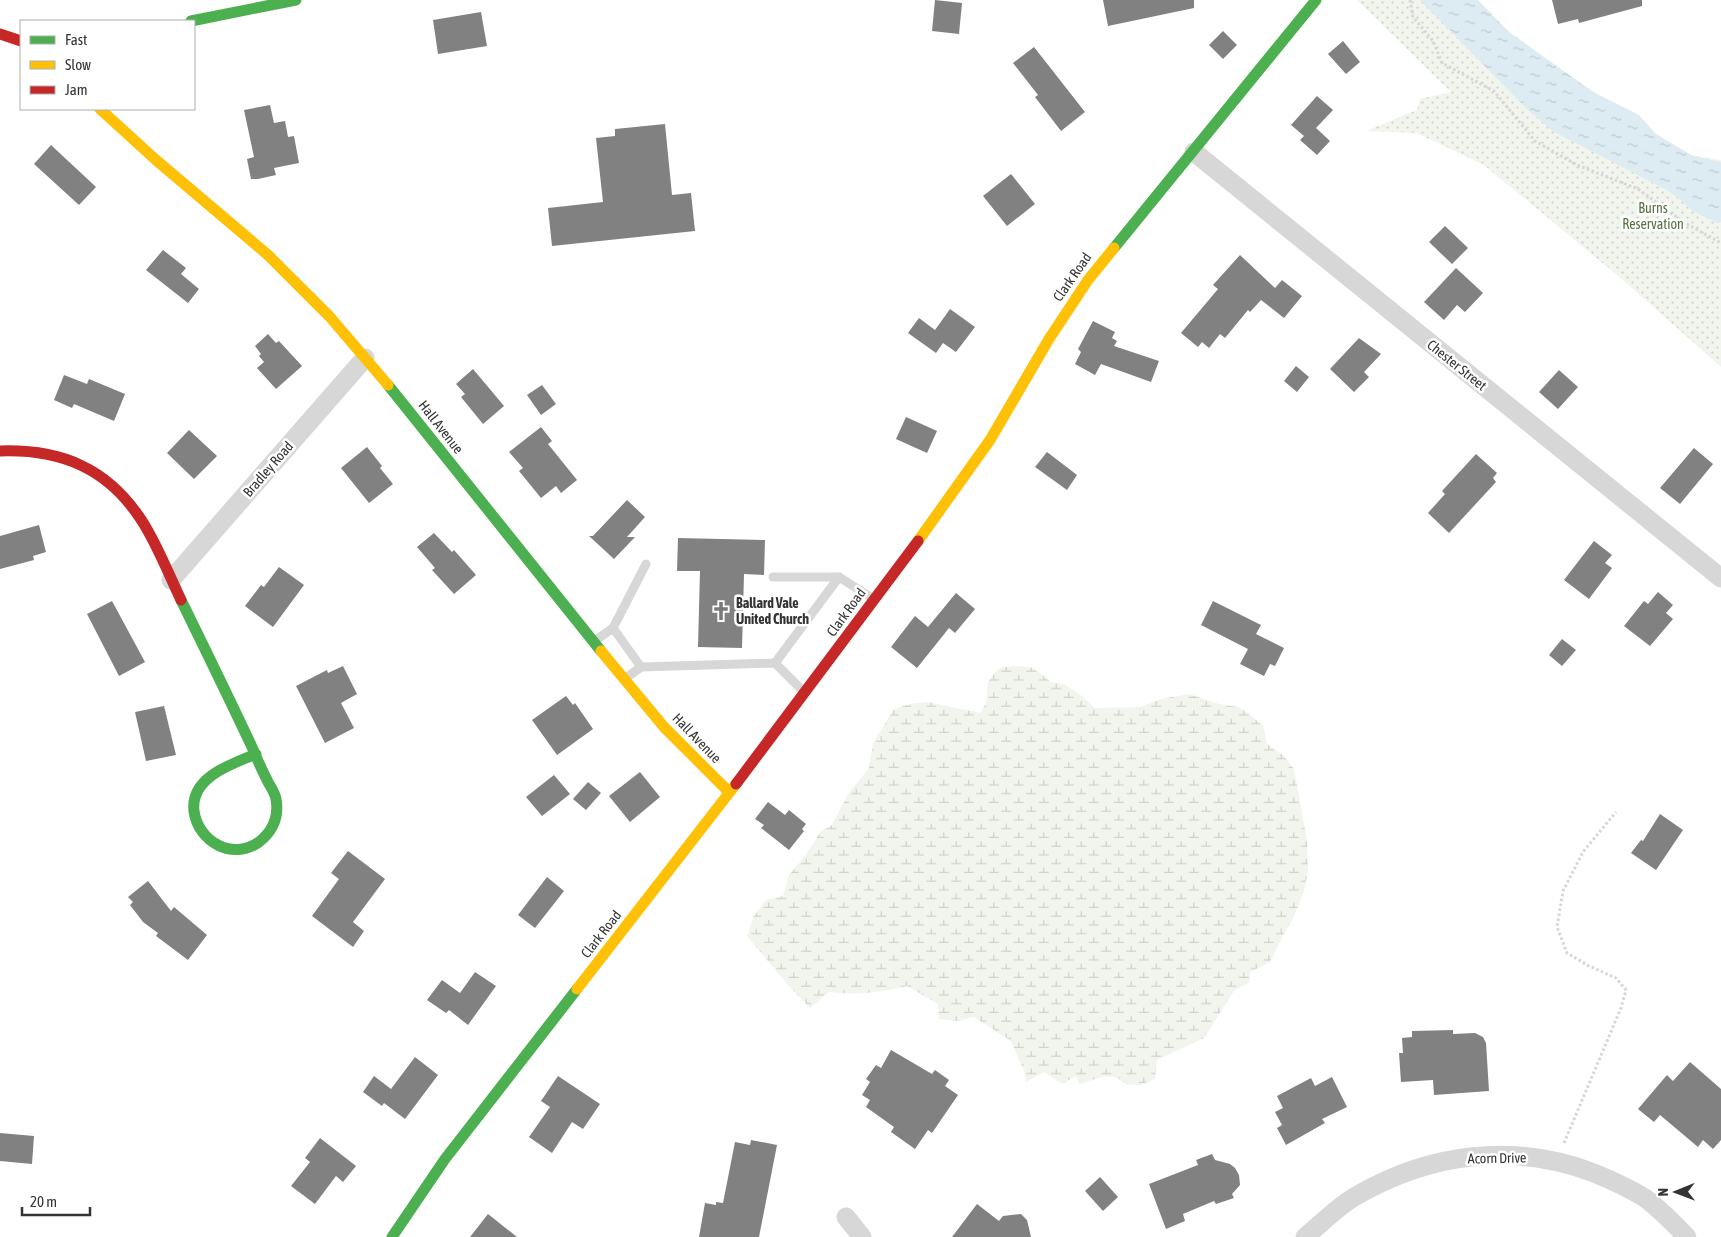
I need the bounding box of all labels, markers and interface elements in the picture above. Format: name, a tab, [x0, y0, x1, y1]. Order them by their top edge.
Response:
legend	[20, 20, 195, 110]
text: Fast	[65, 31, 87, 48]
text: Slow	[65, 56, 91, 73]
text: Jam	[65, 81, 88, 98]
park label: Burns Reservation	[1622, 200, 1684, 232]
street label: Clark Road	[1050, 250, 1094, 304]
street label: Chester Street	[1424, 336, 1490, 394]
street label: Hall Avenue	[415, 397, 467, 457]
street label: Bradley Road	[240, 438, 296, 500]
street label: Clark Road	[823, 585, 869, 639]
place label: Ballard Vale United Church	[736, 595, 809, 627]
church icon: Ballard Vale United Church	[710, 600, 732, 622]
street label: Hall Avenue	[669, 710, 725, 766]
street label: Clark Road	[578, 907, 624, 961]
street label: Acorn Drive	[1468, 1149, 1526, 1167]
north arrow	[1651, 1167, 1701, 1217]
scale bar	[22, 1184, 90, 1216]
text: N	[1655, 1188, 1671, 1196]
text: 20 m	[30, 1193, 57, 1210]

